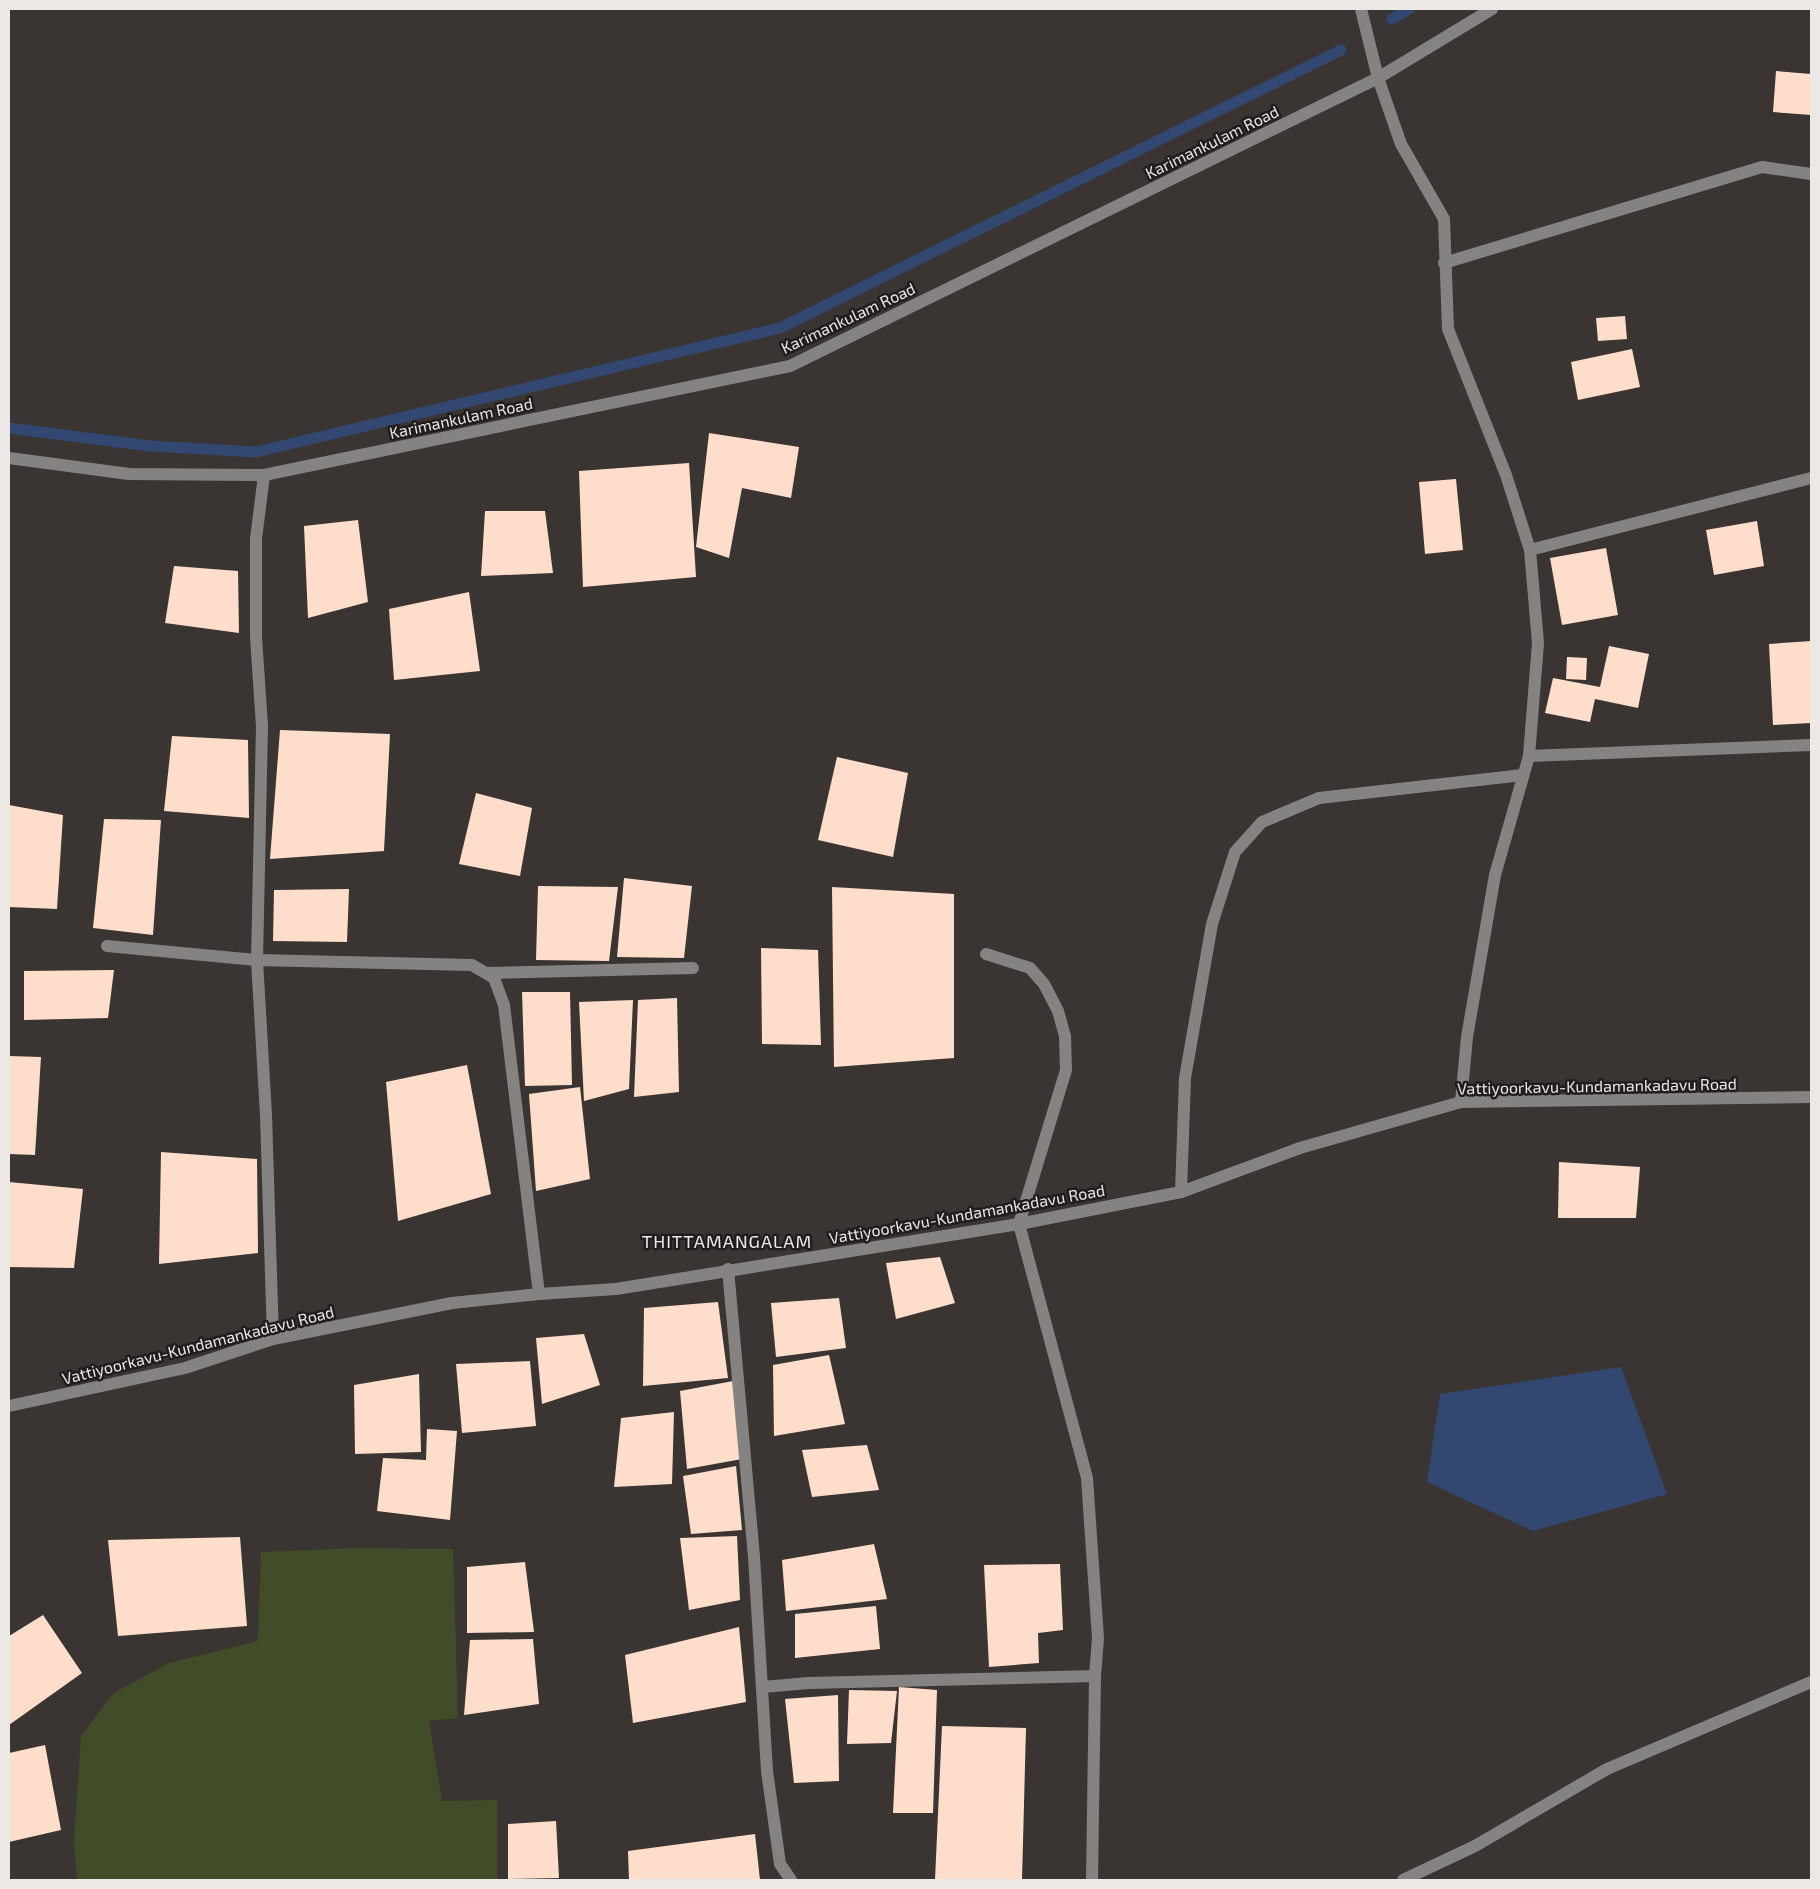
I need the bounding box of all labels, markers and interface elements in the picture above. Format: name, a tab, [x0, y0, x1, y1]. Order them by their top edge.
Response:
street label: Karimankulam Road	[1142, 101, 1282, 182]
street label: Karimankulam Road	[778, 278, 918, 357]
street label: Karimankulam Road	[388, 393, 534, 442]
street label: Vattiyoorkavu-Kundamankadavu Road	[1457, 1074, 1737, 1097]
street label: Vattiyoorkavu-Kundamankadavu Road	[828, 1180, 1106, 1247]
district label: THITTAMANGALAM	[642, 1230, 812, 1252]
street label: Vattiyoorkavu-Kundamankadavu Road	[60, 1301, 336, 1388]

